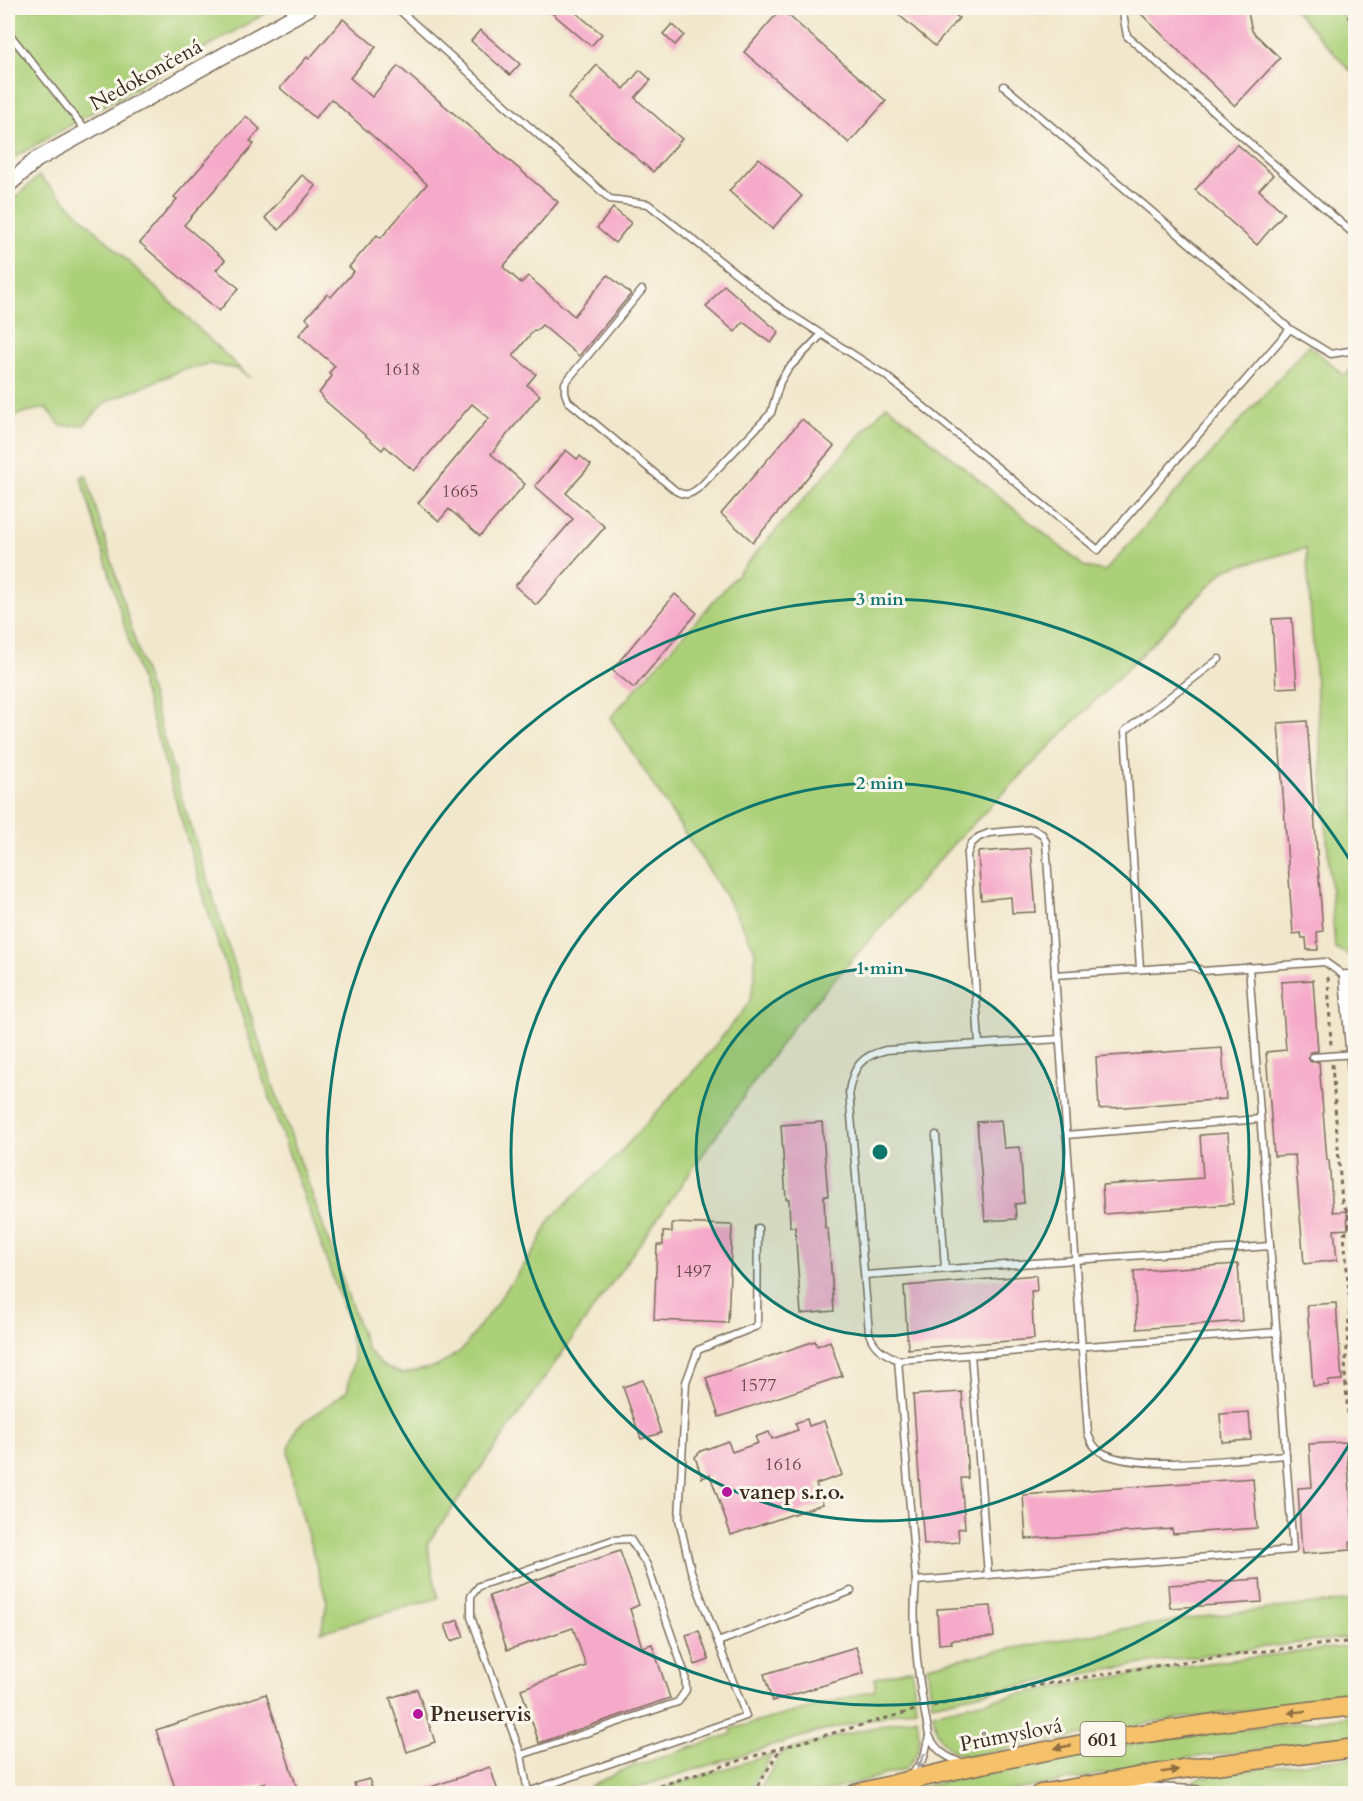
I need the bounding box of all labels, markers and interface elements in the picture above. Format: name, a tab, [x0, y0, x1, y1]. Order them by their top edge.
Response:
street label: Nedokončená	[84, 32, 208, 118]
house number: 1618	[384, 357, 420, 382]
house number: 1665	[442, 479, 478, 504]
text: 3 min	[856, 587, 904, 612]
text: 2 min	[856, 771, 904, 796]
text: 1 min	[856, 956, 904, 981]
centre of rings	[870, 1142, 890, 1162]
house number: 1497	[675, 1259, 711, 1284]
house number: 1577	[740, 1373, 776, 1398]
house number: 1616	[765, 1452, 801, 1477]
place label: vanep s.r.o.	[739, 1478, 845, 1507]
marker: vanep s.r.o.	[720, 1485, 734, 1499]
place label: Pneuservis	[430, 1700, 531, 1729]
marker: Pneuservis	[411, 1707, 425, 1721]
one-way arrow	[1288, 1707, 1307, 1717]
street label: Průmyslová	[957, 1711, 1065, 1759]
road number: 601	[1080, 1722, 1126, 1756]
one-way arrow	[1053, 1743, 1072, 1752]
one-way arrow	[916, 1752, 926, 1769]
one-way arrow	[1161, 1767, 1180, 1776]

